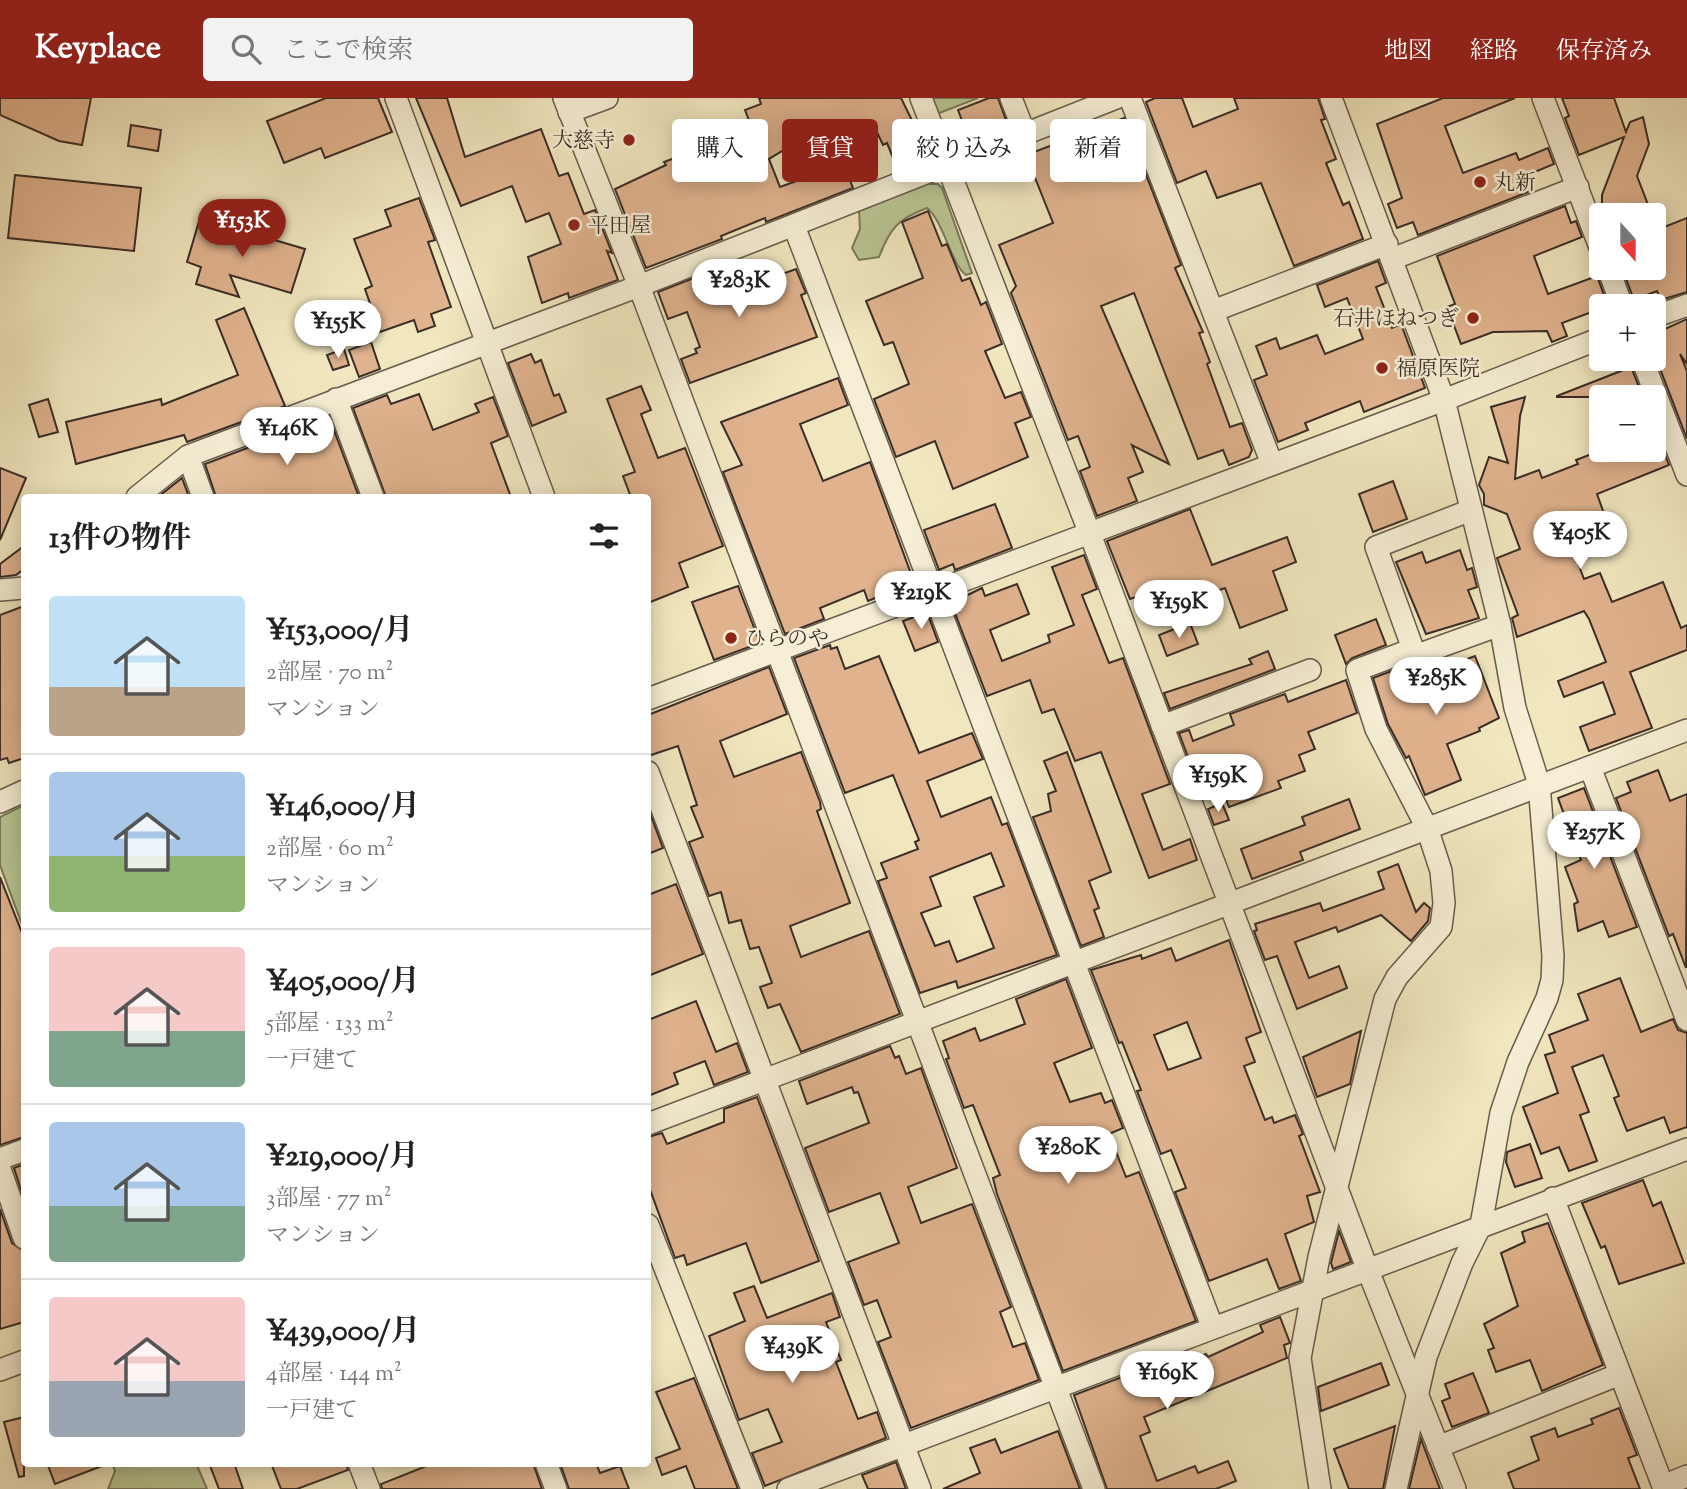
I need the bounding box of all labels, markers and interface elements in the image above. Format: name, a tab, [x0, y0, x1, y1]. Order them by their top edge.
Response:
search box	[203, 18, 693, 81]
text: Keyplace	[35, 25, 161, 73]
icon: search	[227, 30, 265, 68]
text: ここで検索	[283, 33, 413, 70]
text: 地図	[1384, 35, 1432, 69]
text: 経路	[1470, 35, 1518, 69]
text: 保存済み	[1556, 35, 1652, 69]
chip: 購入	[672, 119, 768, 182]
chip: 賃貸	[782, 119, 878, 182]
chip: 絞り込み	[892, 119, 1036, 182]
chip: 新着	[1050, 119, 1146, 182]
place label: 大慈寺	[552, 127, 615, 157]
marker: 大慈寺	[621, 132, 637, 148]
place label: 丸新	[1494, 169, 1536, 199]
marker: 丸新	[1472, 174, 1488, 190]
pin: ¥153K	[193, 200, 291, 259]
north arrow	[1589, 203, 1666, 280]
map controls	[1589, 203, 1666, 462]
text: ¥153K	[214, 205, 270, 238]
place label: 平田屋	[588, 212, 651, 242]
marker: 平田屋	[566, 217, 582, 233]
pin: ¥283K	[690, 260, 788, 319]
text: ¥283K	[708, 265, 770, 298]
button: +	[1589, 294, 1666, 371]
pin: ¥155K	[289, 300, 387, 360]
place label: 石井ほねつぎ	[1333, 305, 1459, 335]
text: ¥155K	[310, 306, 366, 339]
marker: 石井ほねつぎ	[1465, 310, 1481, 326]
place label: 福原医院	[1396, 355, 1480, 385]
marker: 福原医院	[1374, 360, 1390, 376]
button: −	[1589, 385, 1666, 462]
pin: ¥146K	[238, 408, 336, 467]
text: ¥146K	[256, 413, 318, 446]
pin: ¥405K	[1531, 512, 1629, 571]
icon: filters	[585, 517, 623, 555]
text: ¥405K	[1549, 517, 1611, 550]
text: 13件の物件	[49, 518, 191, 561]
pin: ¥219K	[872, 572, 970, 631]
text: ¥219K	[891, 577, 951, 610]
pin: ¥159K	[1130, 580, 1228, 640]
text: ¥159K	[1150, 586, 1208, 619]
text: ¥153,000/月	[266, 610, 413, 653]
icon: home	[105, 624, 189, 708]
place label: ひらのや	[745, 625, 829, 655]
marker: ひらのや	[723, 630, 739, 646]
text: 2部屋 · 70 m²	[266, 657, 393, 690]
pin: ¥285K	[1387, 658, 1485, 717]
text: ¥285K	[1405, 663, 1467, 696]
text: マンション	[266, 694, 380, 727]
pin: ¥159K	[1169, 754, 1267, 814]
text: ¥159K	[1189, 760, 1247, 793]
text: ¥146,000/月	[266, 786, 420, 829]
icon: home	[105, 800, 189, 884]
pin: ¥257K	[1545, 812, 1643, 871]
text: ¥257K	[1563, 817, 1625, 850]
text: 2部屋 · 60 m²	[266, 833, 394, 866]
text: マンション	[266, 870, 380, 903]
text: ¥405,000/月	[266, 961, 420, 1004]
icon: home	[105, 975, 189, 1059]
text: 5部屋 · 133 m²	[266, 1008, 394, 1041]
text: 一戸建て	[266, 1045, 358, 1078]
pin: ¥280K	[1019, 1126, 1117, 1186]
text: ¥280K	[1035, 1132, 1101, 1165]
text: ¥219,000/月	[266, 1136, 419, 1179]
icon: home	[105, 1150, 189, 1234]
text: 3部屋 · 77 m²	[266, 1183, 392, 1216]
text: マンション	[266, 1220, 380, 1253]
text: ¥439,000/月	[266, 1311, 420, 1354]
icon: home	[105, 1325, 189, 1409]
pin: ¥439K	[743, 1326, 841, 1385]
text: ¥439K	[761, 1331, 823, 1364]
pin: ¥169K	[1118, 1352, 1216, 1411]
text: ¥169K	[1136, 1357, 1198, 1390]
text: 4部屋 · 144 m²	[266, 1358, 402, 1391]
text: 一戸建て	[266, 1395, 358, 1428]

